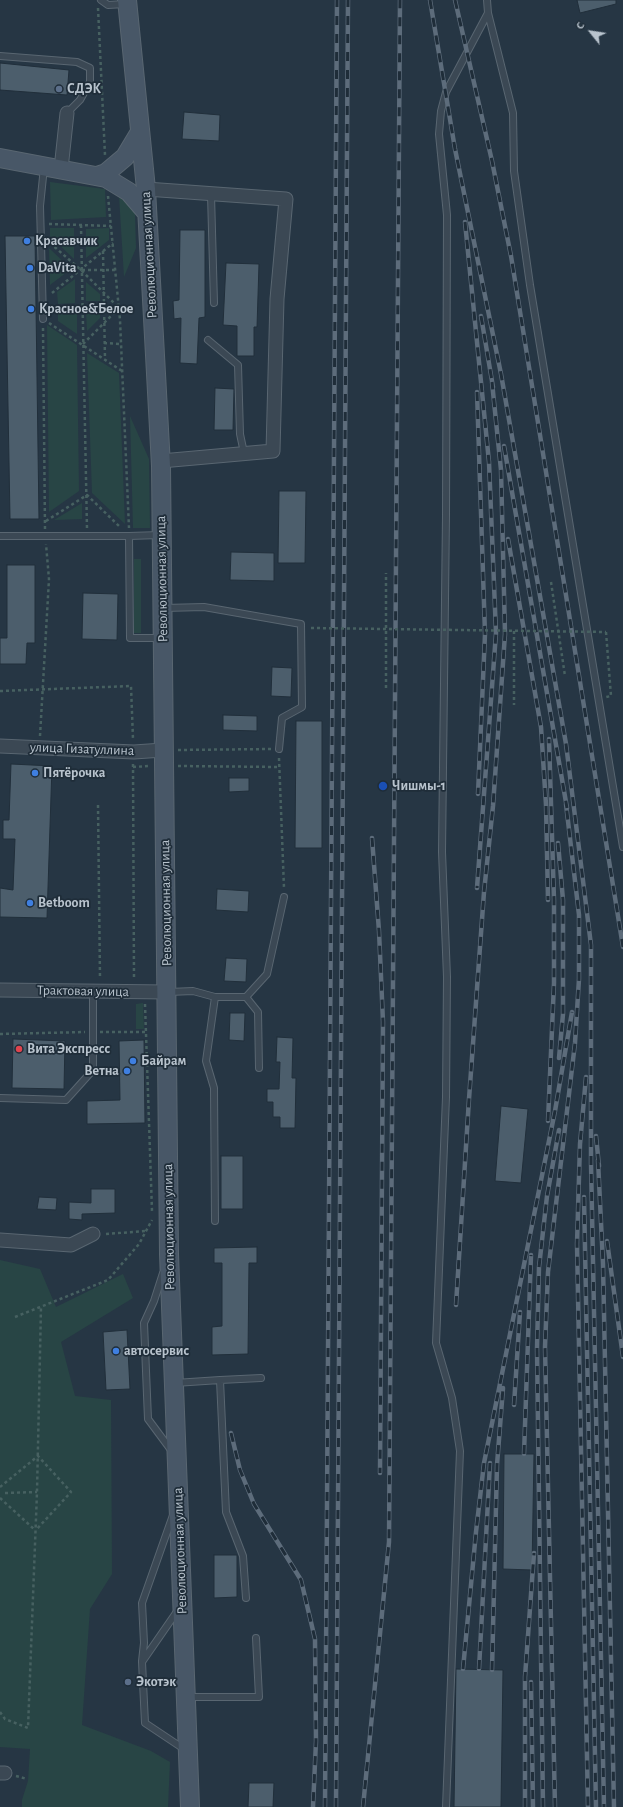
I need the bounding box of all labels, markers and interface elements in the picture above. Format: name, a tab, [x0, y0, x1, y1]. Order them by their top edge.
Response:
north arrow	[571, 12, 611, 52]
text: С	[574, 20, 586, 31]
place label: СДЭК	[67, 81, 101, 97]
marker: СДЭК	[54, 84, 64, 94]
street label: Революционная улица	[137, 191, 161, 319]
place label: Красавчик	[35, 233, 97, 249]
marker: Красавчик	[22, 236, 32, 246]
place label: DaVita	[38, 260, 77, 276]
marker: DaVita	[25, 263, 35, 273]
place label: Красное&Белое	[39, 301, 133, 317]
marker: Красное&Белое	[26, 304, 36, 314]
street label: Революционная улица	[152, 515, 172, 643]
street label: улица Гизатуллина	[29, 739, 135, 759]
place label: Пятёрочка	[43, 765, 105, 781]
marker: Пятёрочка	[30, 768, 40, 778]
place label: Чишмы-1	[392, 778, 446, 794]
marker: Чишмы-1	[377, 780, 389, 792]
street label: Революционная улица	[156, 839, 176, 967]
place label: Betboom	[38, 895, 90, 911]
marker: Betboom	[25, 898, 35, 908]
street label: Трактовая улица	[37, 982, 129, 1000]
place label: Вита Экспресс	[27, 1041, 110, 1057]
marker: Вита Экспресс	[14, 1044, 24, 1054]
place label: Байрам	[141, 1053, 186, 1069]
marker: Байрам	[128, 1056, 138, 1066]
place label: Ветна	[84, 1063, 119, 1079]
marker: Ветна	[122, 1066, 132, 1076]
street label: Революционная улица	[159, 1163, 179, 1291]
place label: автосервис	[124, 1343, 189, 1359]
marker: автосервис	[111, 1346, 121, 1356]
street label: Революционная улица	[169, 1487, 191, 1615]
place label: Экотэк	[136, 1674, 176, 1690]
marker: Экотэк	[123, 1677, 133, 1687]

